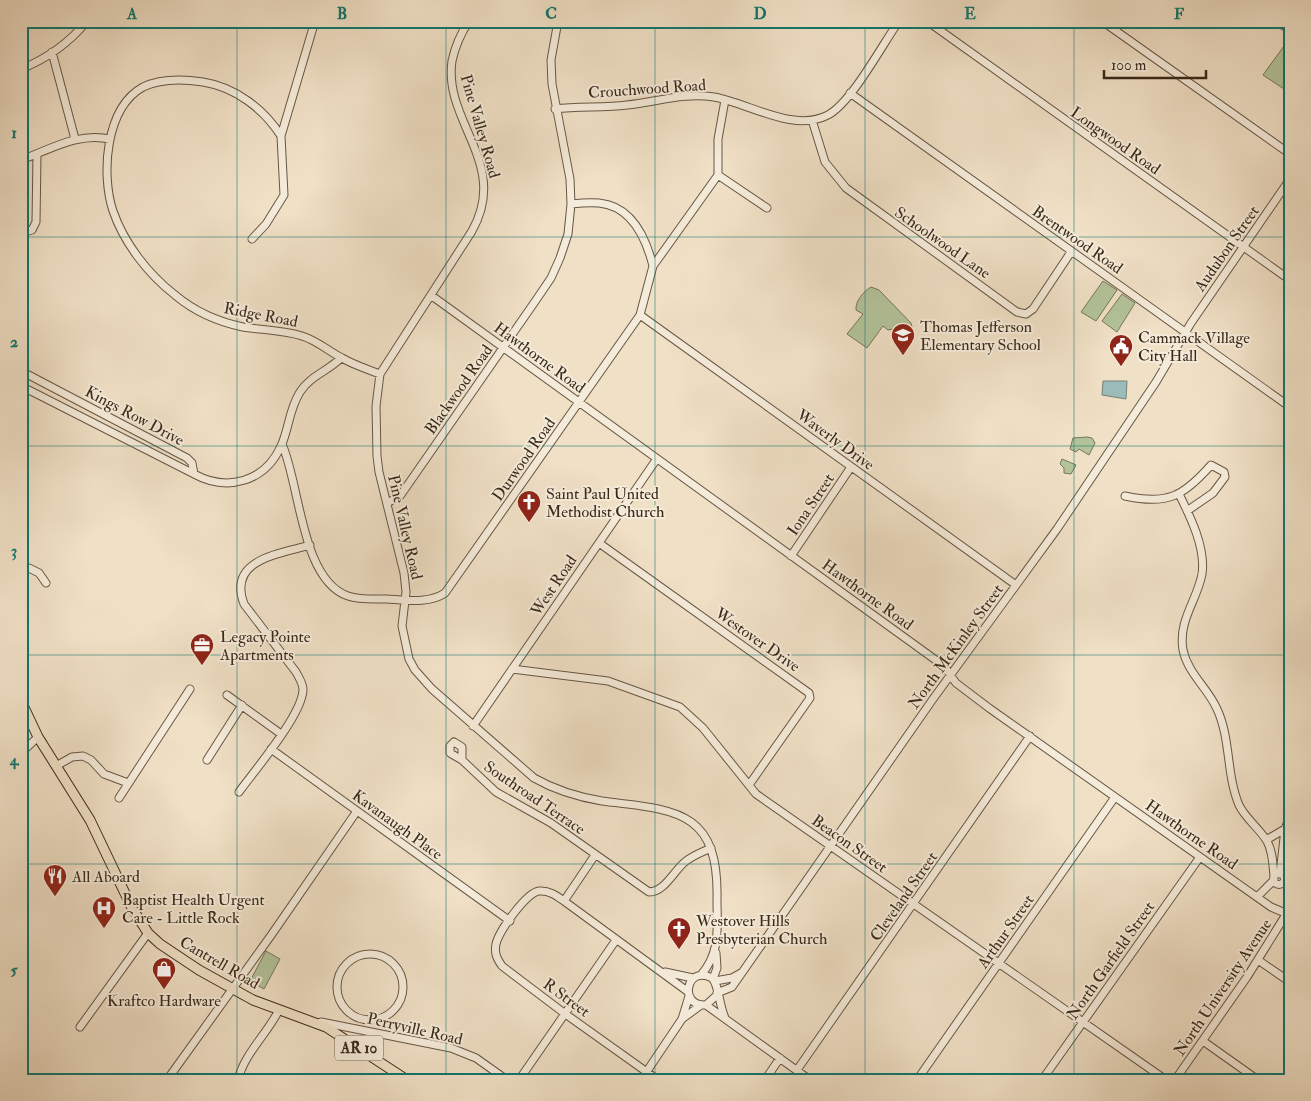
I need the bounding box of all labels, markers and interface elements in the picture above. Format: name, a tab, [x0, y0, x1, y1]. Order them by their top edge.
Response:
text: A	[126, 4, 138, 24]
text: B	[337, 4, 347, 24]
text: C	[545, 4, 557, 24]
text: D	[753, 4, 767, 24]
text: E	[964, 4, 976, 24]
text: F	[1174, 4, 1184, 24]
scale bar	[1104, 48, 1206, 80]
text: 100 m	[1111, 56, 1147, 75]
street label: Pine Valley Road	[456, 72, 504, 181]
street label: Crouchwood Road	[588, 75, 707, 103]
street label: Longwood Road	[1067, 102, 1164, 179]
text: 1	[11, 123, 17, 143]
street label: Brentwood Road	[1028, 201, 1127, 279]
street label: Schoolwood Lane	[891, 202, 995, 283]
street label: Audubon Street	[1189, 202, 1264, 296]
street label: Ridge Road	[222, 298, 300, 332]
place label: Thomas Jefferson Elementary School	[920, 317, 1041, 355]
street label: Hawthorne Road	[490, 318, 589, 398]
school or university icon: Thomas Jefferson Elementary School	[890, 322, 916, 356]
place label: Cammack Village City Hall	[1138, 328, 1250, 366]
text: 2	[10, 332, 18, 352]
public building icon: Cammack Village City Hall	[1108, 333, 1134, 367]
street label: Blackwood Road	[421, 341, 497, 438]
street label: Kings Row Drive	[82, 381, 188, 450]
street label: Waverly Drive	[792, 404, 879, 475]
street label: Durwood Road	[488, 414, 560, 505]
street label: Iona Street	[783, 470, 839, 539]
street label: Pine Valley Road	[383, 473, 427, 582]
place label: Saint Paul United Methodist Church	[546, 484, 665, 522]
church icon: Saint Paul United Methodist Church	[516, 489, 542, 523]
text: 3	[11, 541, 17, 561]
street label: West Road	[526, 551, 581, 621]
street label: Hawthorne Road	[818, 555, 917, 635]
street label: North McKinley Street	[904, 580, 1008, 713]
street label: Westover Drive	[710, 603, 804, 677]
place label: Legacy Pointe Apartments	[219, 627, 311, 666]
office icon: Legacy Pointe Apartments	[189, 632, 215, 666]
text: 4	[9, 750, 20, 770]
street label: Southroad Terrace	[480, 757, 589, 839]
street label: Kavanaugh Place	[348, 785, 447, 864]
street label: Hawthorne Road	[1141, 796, 1242, 874]
street label: Beacon Street	[808, 810, 891, 877]
street label: Cleveland Street	[866, 848, 942, 945]
restaurant icon: All Aboard	[42, 863, 68, 897]
place label: All Aboard	[71, 867, 140, 887]
place label: Baptist Health Urgent Care - Little Rock	[122, 890, 265, 928]
street label: Arthur Street	[972, 891, 1039, 973]
hospital icon: Baptist Health Urgent Care - Little Rock	[91, 895, 117, 929]
street label: North Garfield Street	[1063, 898, 1159, 1024]
place label: Westover Hills Presbyterian Church	[695, 911, 828, 949]
street label: North University Avenue	[1170, 915, 1276, 1060]
church icon: Westover Hills Presbyterian Church	[666, 916, 692, 950]
street label: Cantrell Road	[176, 932, 263, 994]
shop icon: Kraftco Hardware	[151, 956, 177, 990]
text: 5	[10, 960, 18, 980]
street label: R Street	[539, 974, 594, 1022]
place label: Kraftco Hardware	[107, 991, 221, 1011]
street label: Perryville Road	[365, 1008, 465, 1050]
road number: AR 10	[335, 1036, 383, 1060]

